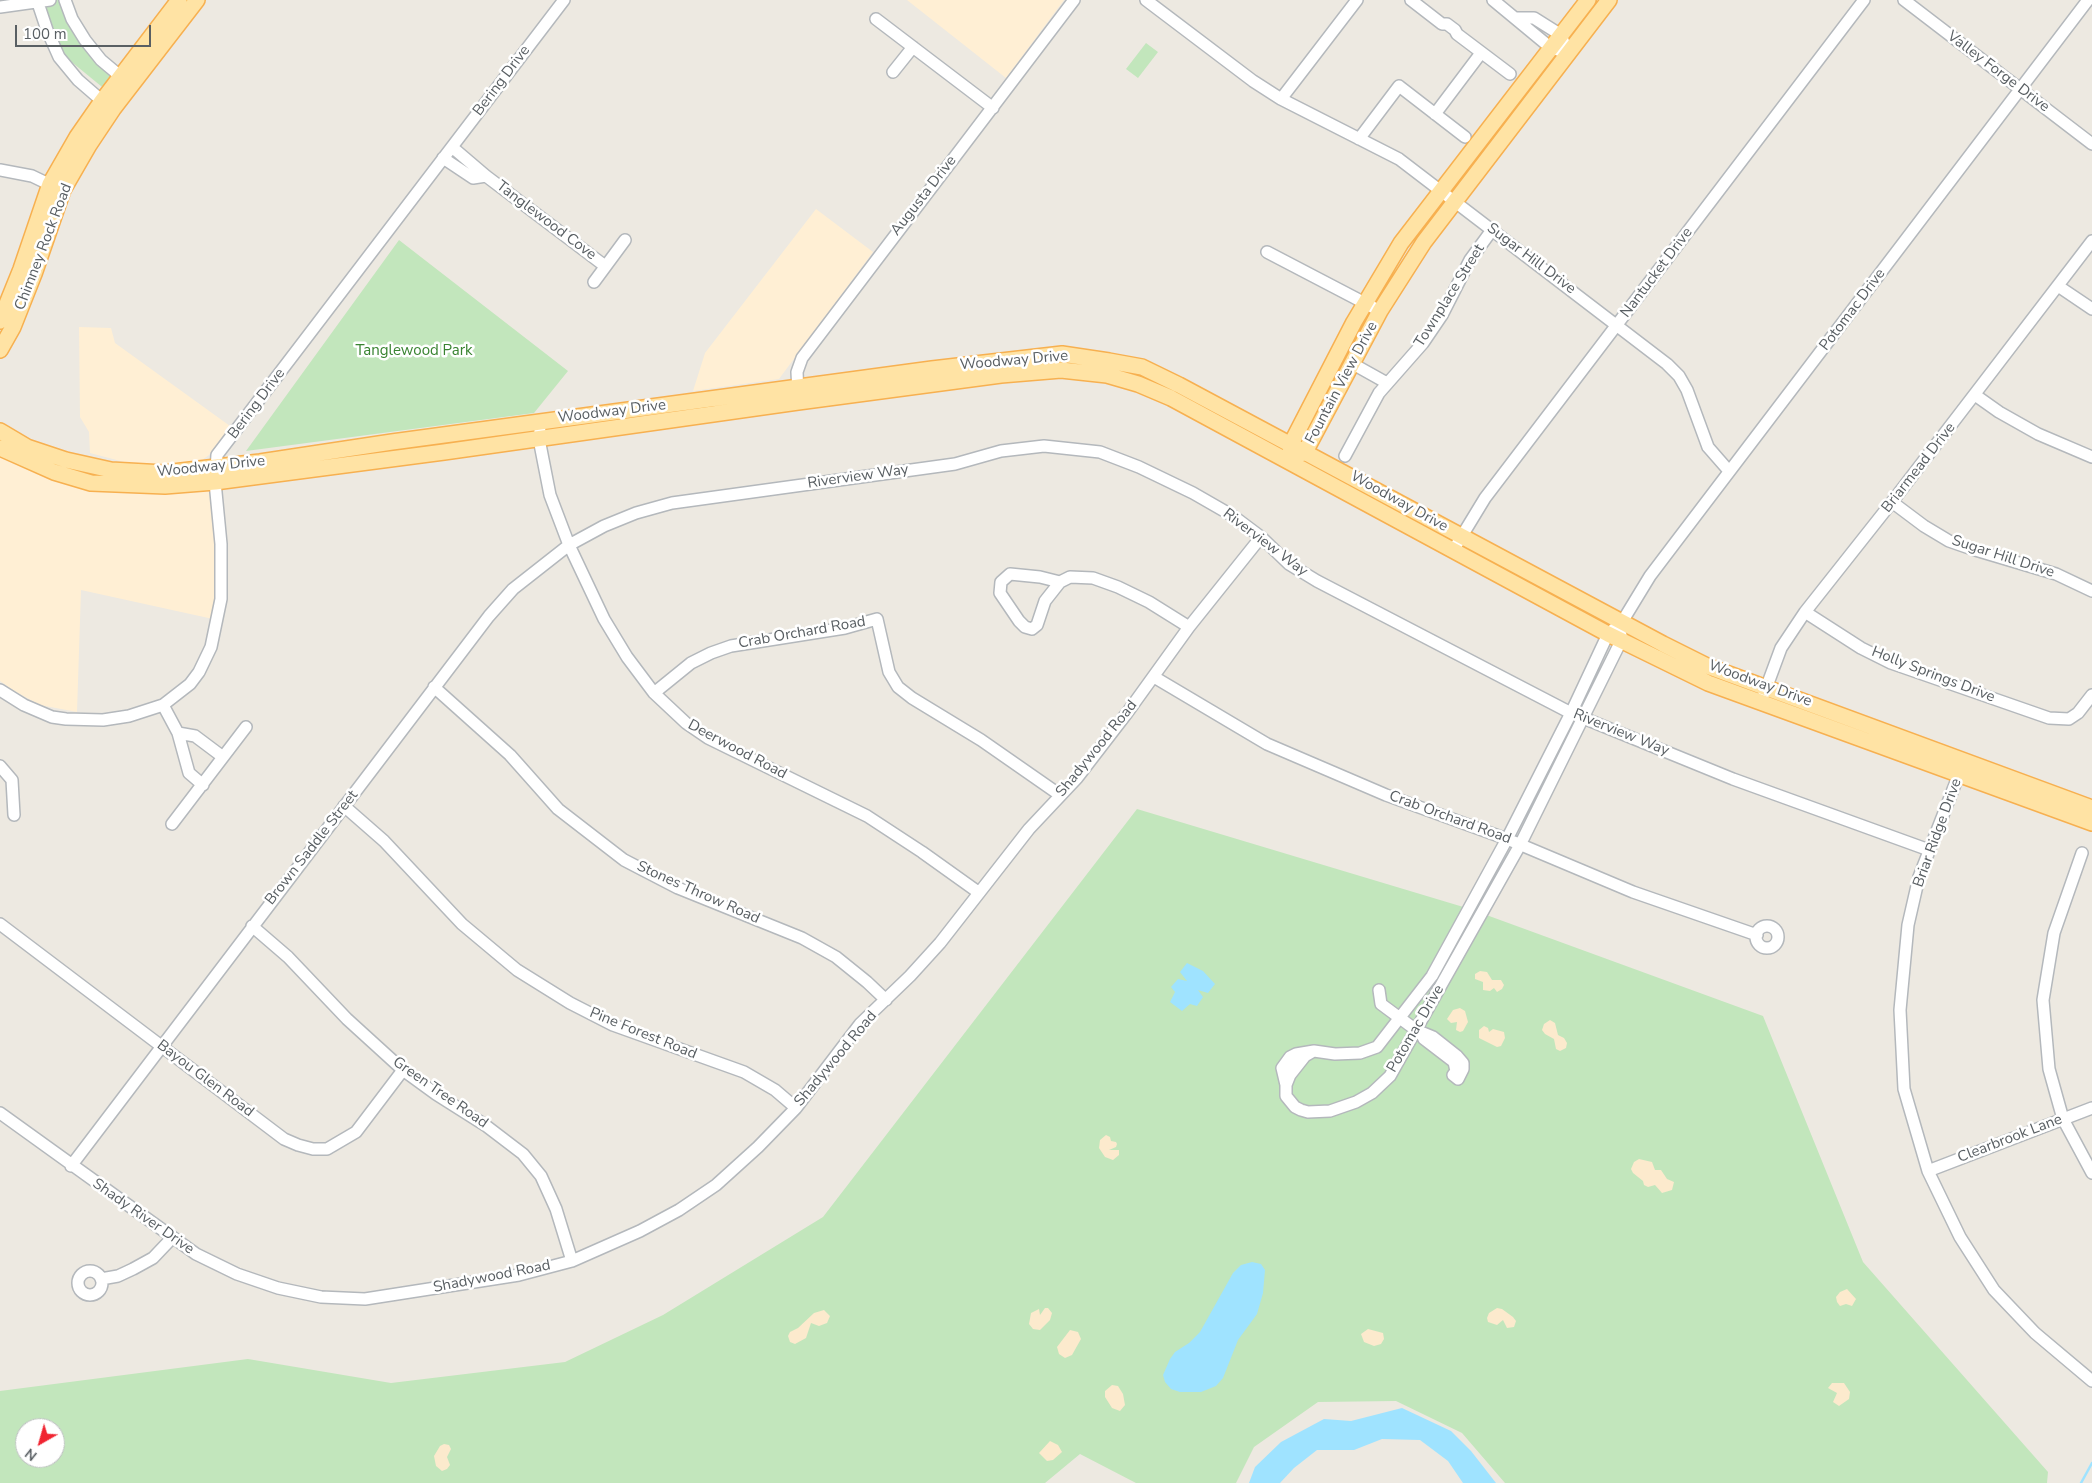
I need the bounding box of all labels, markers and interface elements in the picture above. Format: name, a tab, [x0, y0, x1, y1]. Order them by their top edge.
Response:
scale bar	[18, 15, 154, 47]
text: 100 m	[23, 24, 67, 44]
street label: Valley Forge Drive	[1943, 28, 2053, 116]
street label: Bering Drive	[470, 42, 534, 120]
street label: Augusta Drive	[887, 153, 961, 239]
street label: Tanglewood Cove	[492, 178, 600, 264]
street label: Chimney Rock Road	[12, 181, 76, 313]
street label: Sugar Hill Drive	[1483, 220, 1579, 298]
street label: Nantucket Drive	[1617, 224, 1697, 322]
street label: Townplace Street	[1411, 241, 1489, 351]
street label: Potomac Drive	[1816, 265, 1890, 355]
street label: Fountain View Drive	[1302, 319, 1382, 447]
park label: Tanglewood Park	[355, 342, 473, 360]
street label: Woodway Drive	[959, 347, 1069, 375]
street label: Bering Drive	[225, 365, 289, 443]
street label: Woodway Drive	[557, 396, 667, 428]
street label: Briarmead Drive	[1878, 419, 1960, 517]
street label: Woodway Drive	[156, 452, 266, 482]
street label: Riverview Way	[806, 461, 910, 493]
street label: Woodway Drive	[1347, 468, 1451, 536]
street label: Riverview Way	[1219, 505, 1311, 581]
street label: Sugar Hill Drive	[1949, 532, 2057, 582]
street label: Crab Orchard Road	[737, 613, 867, 653]
street label: Holly Springs Drive	[1869, 643, 1997, 707]
street label: Woodway Drive	[1706, 657, 1814, 711]
street label: Shadywood Road	[1053, 697, 1141, 801]
street label: Riverview Way	[1570, 706, 1672, 760]
street label: Deerwood Road	[684, 716, 790, 784]
street label: Briar Ridge Drive	[1910, 776, 1966, 890]
street label: Brown Saddle Street	[262, 787, 362, 909]
street label: Crab Orchard Road	[1386, 787, 1514, 849]
street label: Stones Throw Road	[634, 858, 762, 928]
street label: Potomac Drive	[1384, 982, 1448, 1076]
street label: Pine Forest Road	[587, 1004, 699, 1064]
street label: Shadywood Road	[791, 1008, 881, 1110]
street label: Bayou Glen Road	[153, 1037, 257, 1121]
street label: Green Tree Road	[389, 1053, 491, 1133]
street label: Clearbrook Lane	[1955, 1111, 2065, 1167]
street label: Shady River Drive	[89, 1175, 197, 1259]
street label: Shadywood Road	[432, 1257, 552, 1297]
north arrow	[15, 1418, 65, 1468]
text: N	[21, 1444, 41, 1465]

